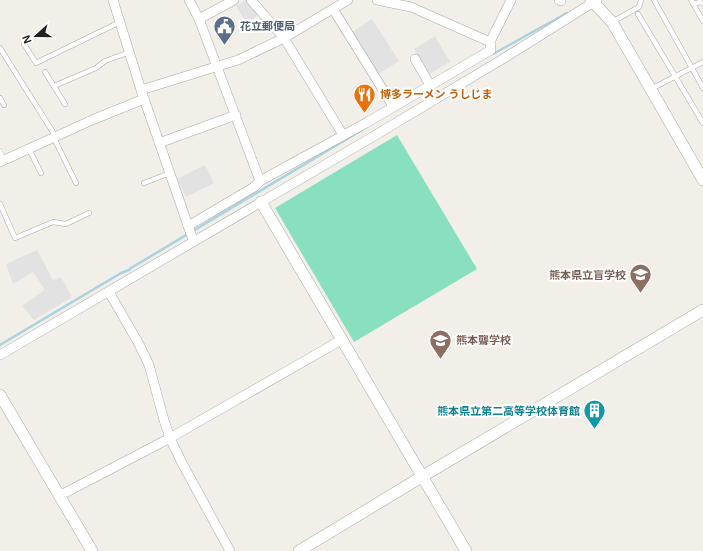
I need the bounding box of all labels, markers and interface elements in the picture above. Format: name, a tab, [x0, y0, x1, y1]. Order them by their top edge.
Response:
public building icon: 花立郵便局	[212, 13, 238, 46]
north arrow	[16, 16, 56, 56]
place label: 花立郵便局	[240, 20, 295, 32]
text: N	[20, 34, 34, 45]
restaurant icon: 博多ラーメン うしじま	[351, 81, 377, 114]
place label: 博多ラーメン うしじま	[380, 88, 493, 100]
school or university icon: 熊本県立盲学校	[628, 262, 654, 295]
place label: 熊本県立盲学校	[549, 269, 626, 281]
school or university icon: 熊本聾学校	[428, 327, 454, 360]
place label: 熊本聾学校	[456, 334, 511, 346]
building icon: 熊本県立第二高等学校体育館	[582, 398, 608, 431]
place label: 熊本県立第二高等学校体育館	[437, 405, 580, 417]

